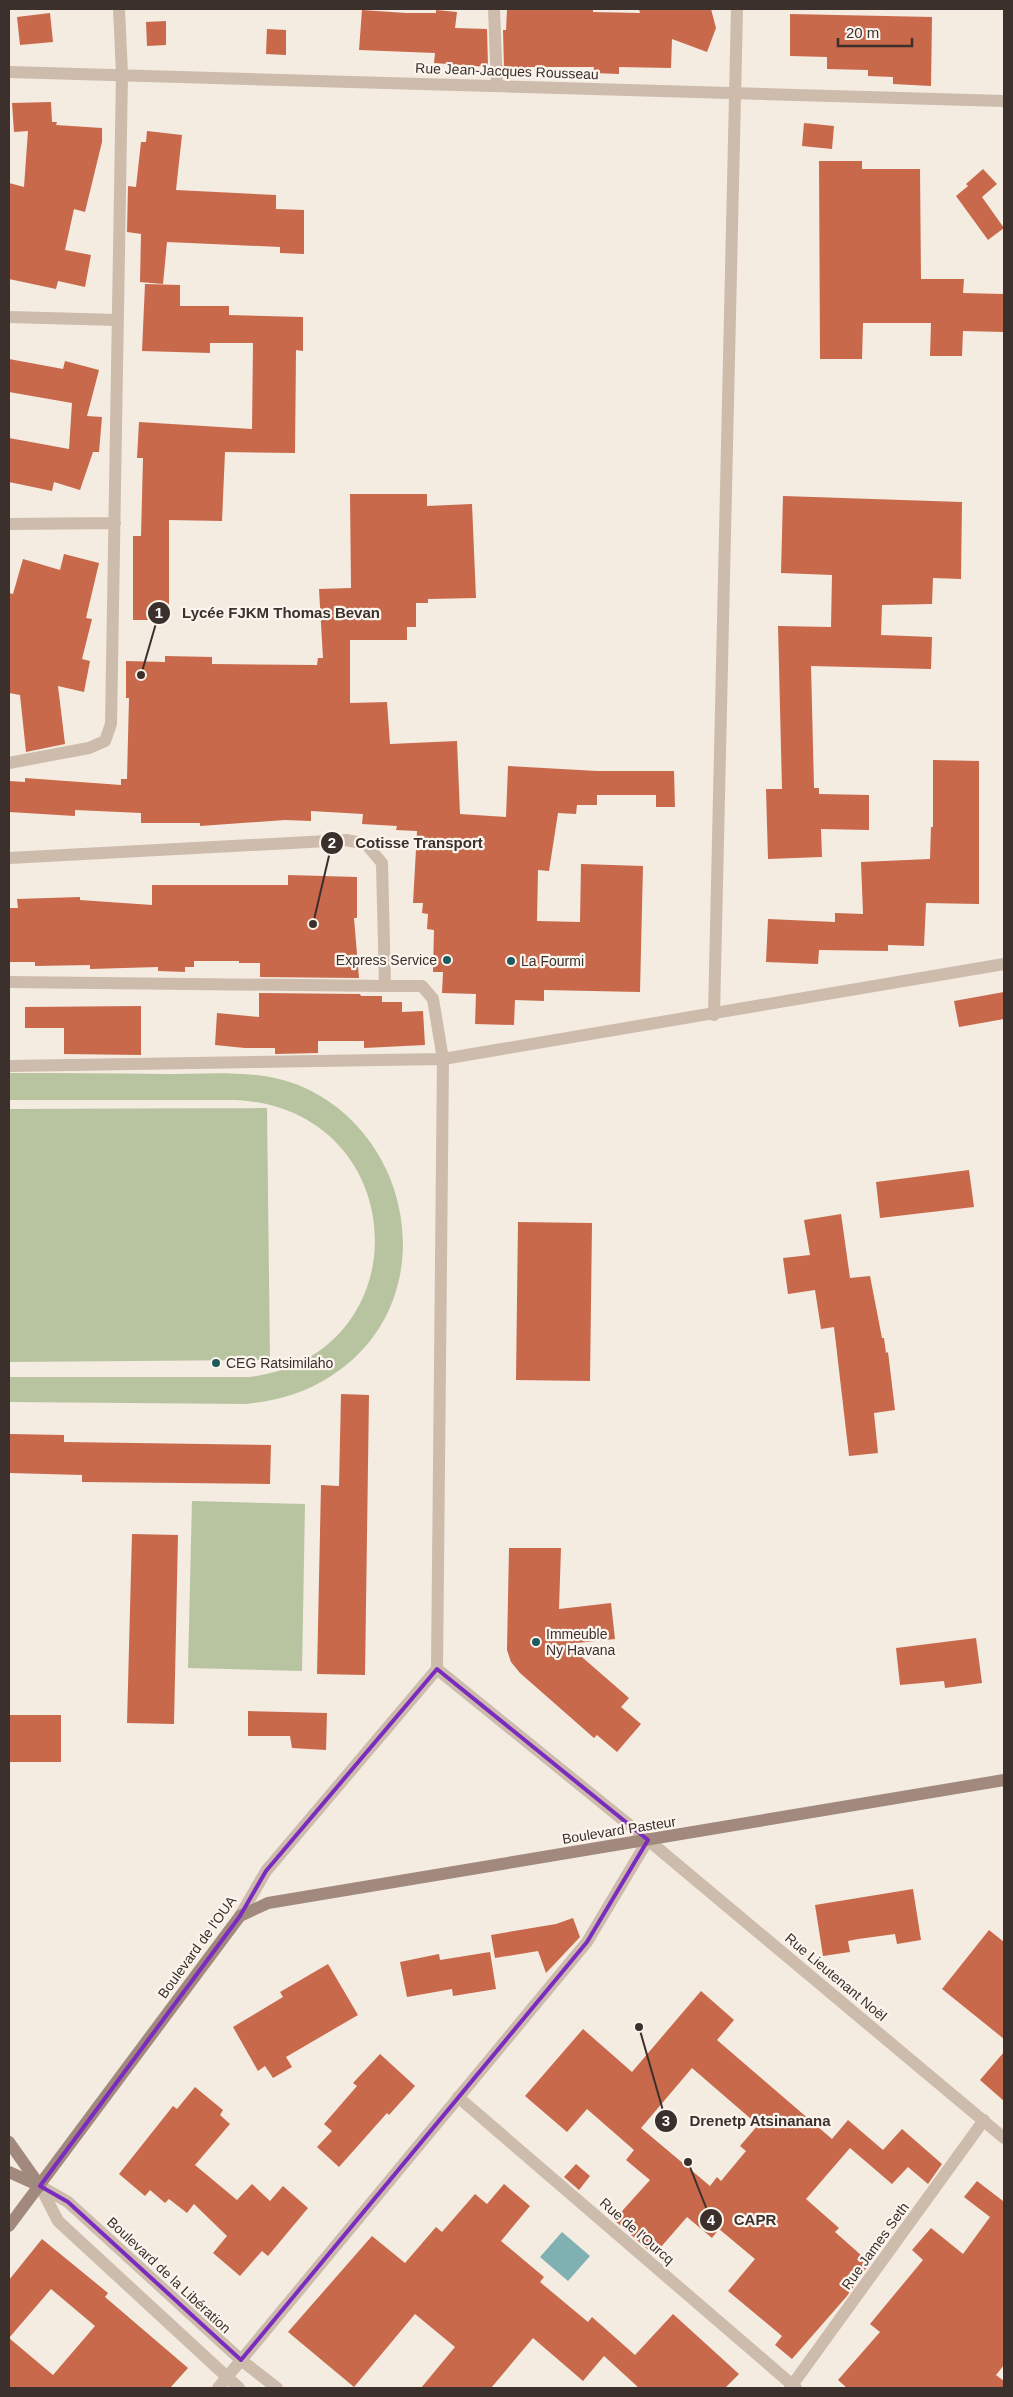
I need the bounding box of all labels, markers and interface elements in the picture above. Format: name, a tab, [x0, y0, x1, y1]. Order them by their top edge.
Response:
scale bar	[838, 15, 912, 47]
text: 20 m	[846, 24, 879, 41]
street label: Rue Jean-Jacques Rousseau	[415, 60, 599, 82]
callout: Lycée FJKM Thomas Bevan	[147, 598, 389, 628]
text: 1	[155, 604, 163, 621]
text: Lycée FJKM Thomas Bevan	[182, 604, 380, 621]
callout: Cotisse Transport	[320, 828, 492, 858]
text: 2	[328, 834, 336, 851]
text: Cotisse Transport	[355, 834, 483, 851]
place label: Express Service	[336, 952, 437, 968]
place label: La Fourmi	[521, 953, 584, 969]
marker: Express Service	[441, 954, 453, 966]
marker: La Fourmi	[505, 955, 517, 967]
place label: CEG Ratsimilaho	[226, 1355, 334, 1371]
marker: CEG Ratsimilaho	[210, 1357, 222, 1369]
place label: Immeuble Ny Havana	[546, 1626, 615, 1658]
marker: Immeuble Ny Havana	[530, 1636, 542, 1648]
street label: Boulevard Pasteur	[561, 1813, 677, 1847]
street label: Boulevard de l'OUA	[155, 1892, 240, 2001]
street label: Rue Lieutenant Noël	[782, 1930, 890, 2024]
callout: Drenetp Atsinanana	[654, 2106, 841, 2136]
text: 3	[662, 2112, 670, 2129]
text: Drenetp Atsinanana	[689, 2112, 831, 2129]
street label: Rue de l'Ourcq	[597, 2194, 677, 2268]
street label: Rue James Seth	[838, 2199, 912, 2293]
callout: CAPR	[699, 2205, 786, 2235]
text: 4	[707, 2211, 716, 2228]
text: CAPR	[734, 2211, 776, 2228]
street label: Boulevard de la Libération	[104, 2214, 234, 2336]

